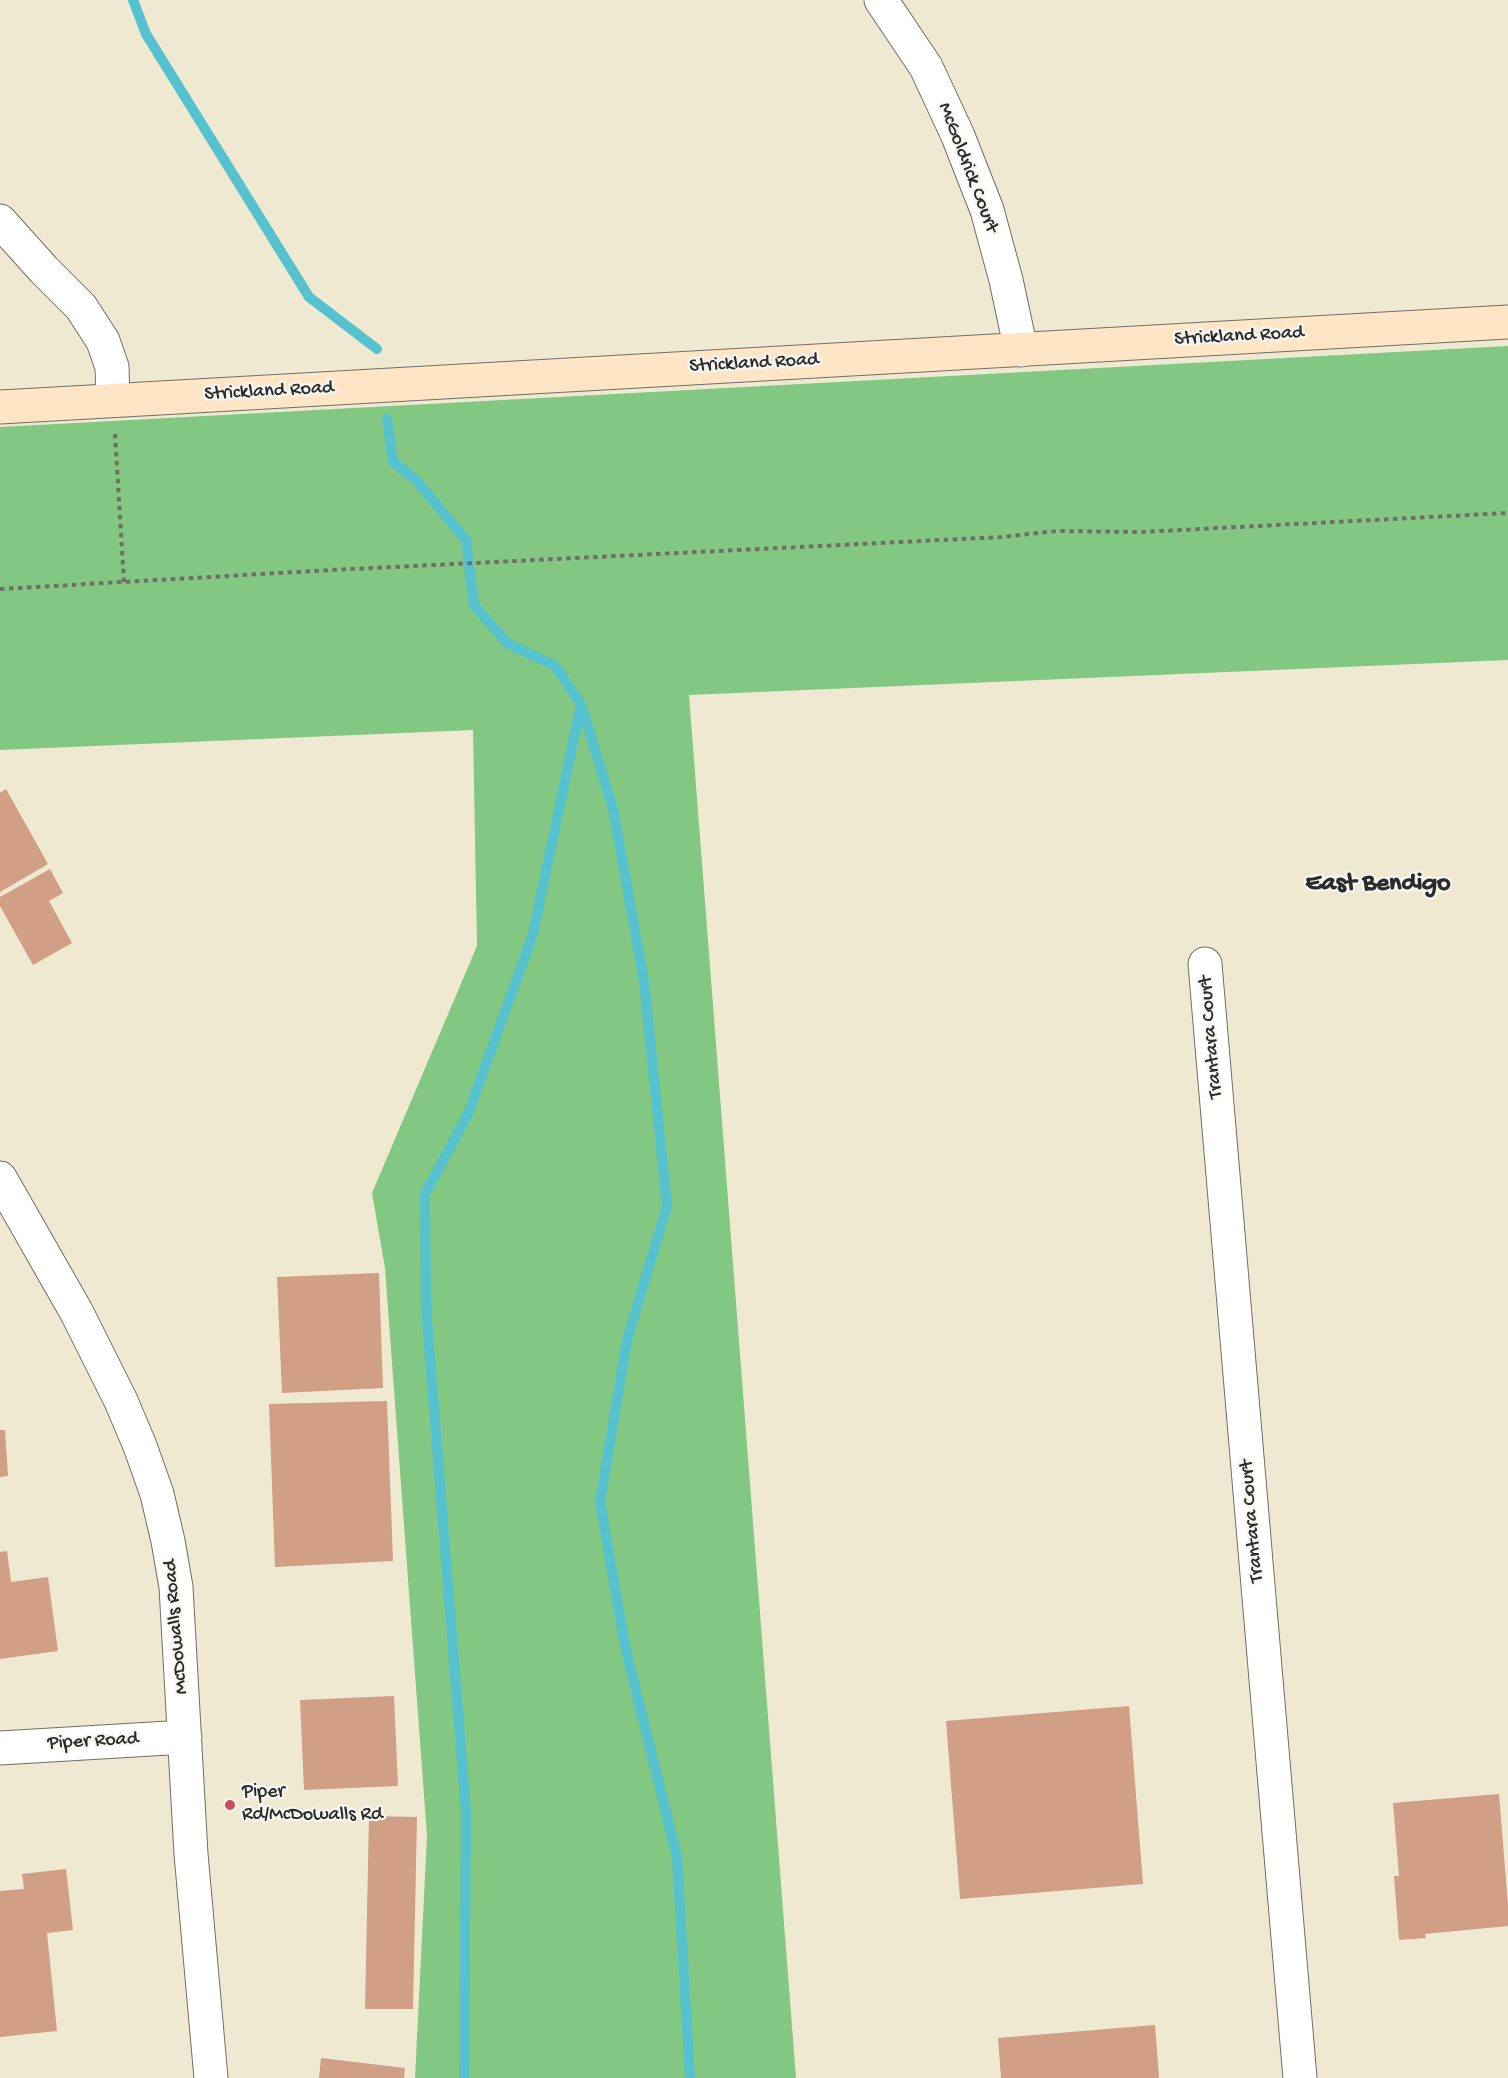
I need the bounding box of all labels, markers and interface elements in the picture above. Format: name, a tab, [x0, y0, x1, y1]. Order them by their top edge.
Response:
street label: McGoldrick Court	[931, 100, 1003, 236]
street label: Strickland Road	[1174, 322, 1304, 352]
street label: Strickland Road	[689, 349, 819, 379]
street label: Strickland Road	[204, 377, 334, 407]
district label: East Bendigo	[1305, 869, 1451, 901]
street label: Trantara Court	[1195, 974, 1229, 1100]
street label: Trantara Court	[1236, 1458, 1270, 1584]
street label: McDowalls Road	[159, 1559, 195, 1695]
street label: Piper Road	[47, 1728, 139, 1756]
place label: Piper Rd/McDowalls Rd	[242, 1781, 383, 1828]
marker: Piper Rd/McDowalls Rd	[223, 1798, 237, 1812]

